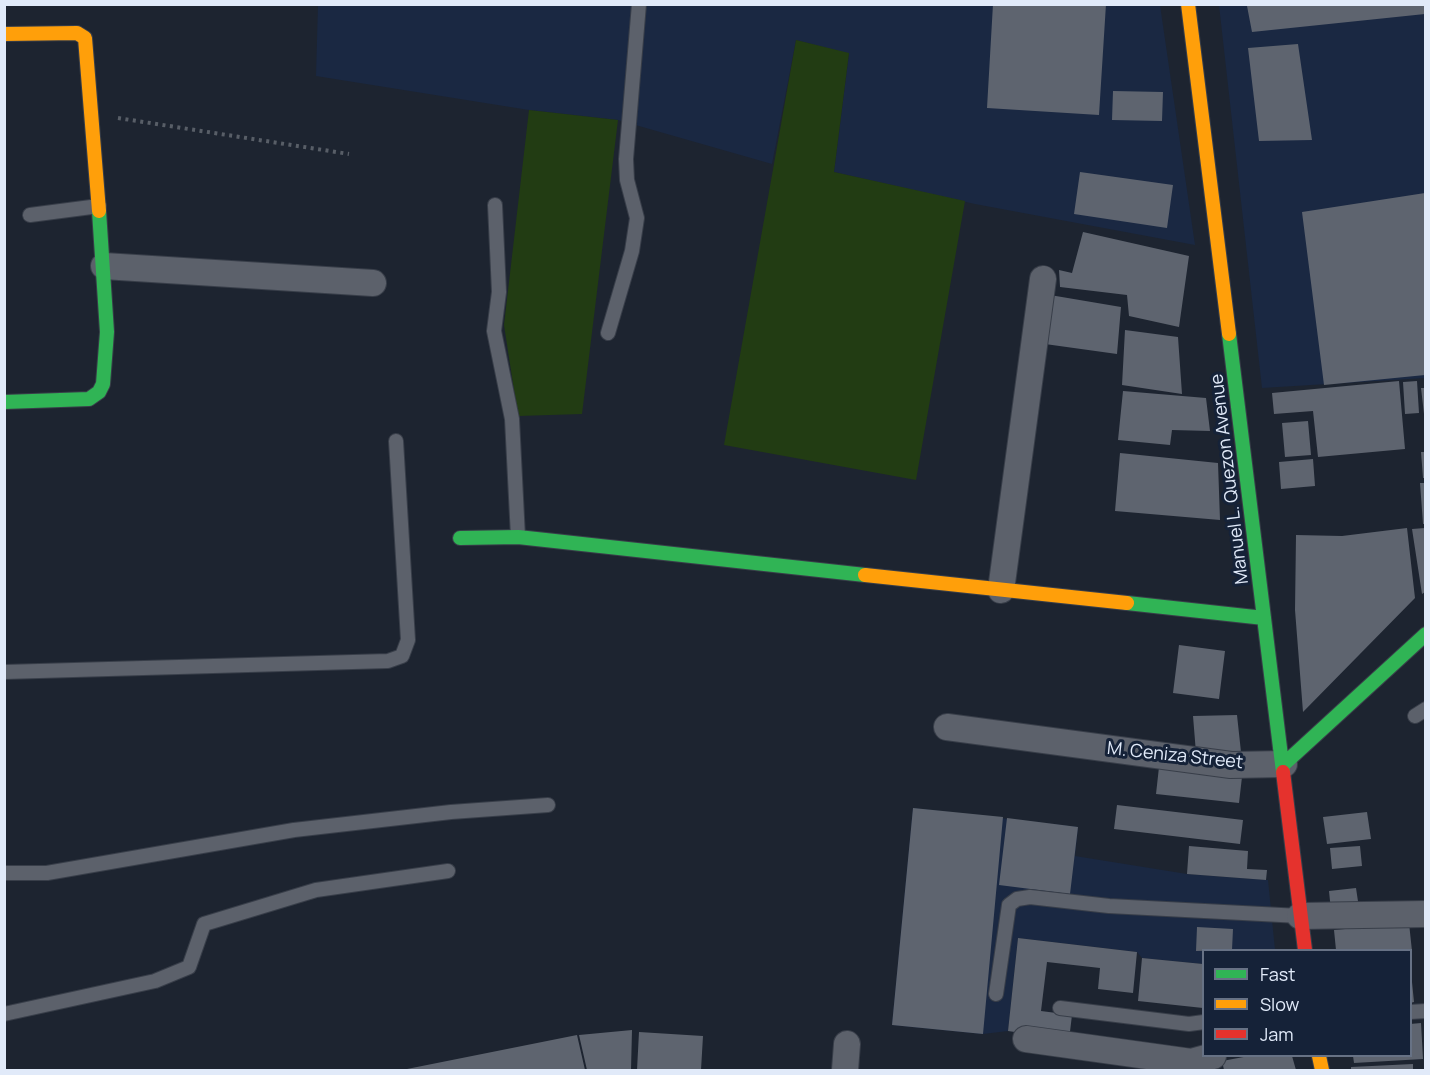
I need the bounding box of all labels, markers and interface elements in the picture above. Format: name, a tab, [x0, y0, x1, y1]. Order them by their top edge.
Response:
street label: Manuel L. Quezon Avenue	[1206, 373, 1254, 585]
street label: M. Ceniza Street	[1106, 738, 1244, 774]
legend	[1202, 949, 1412, 1057]
text: Fast	[1260, 962, 1295, 986]
text: Slow	[1260, 992, 1299, 1016]
text: Jam	[1260, 1022, 1294, 1046]

